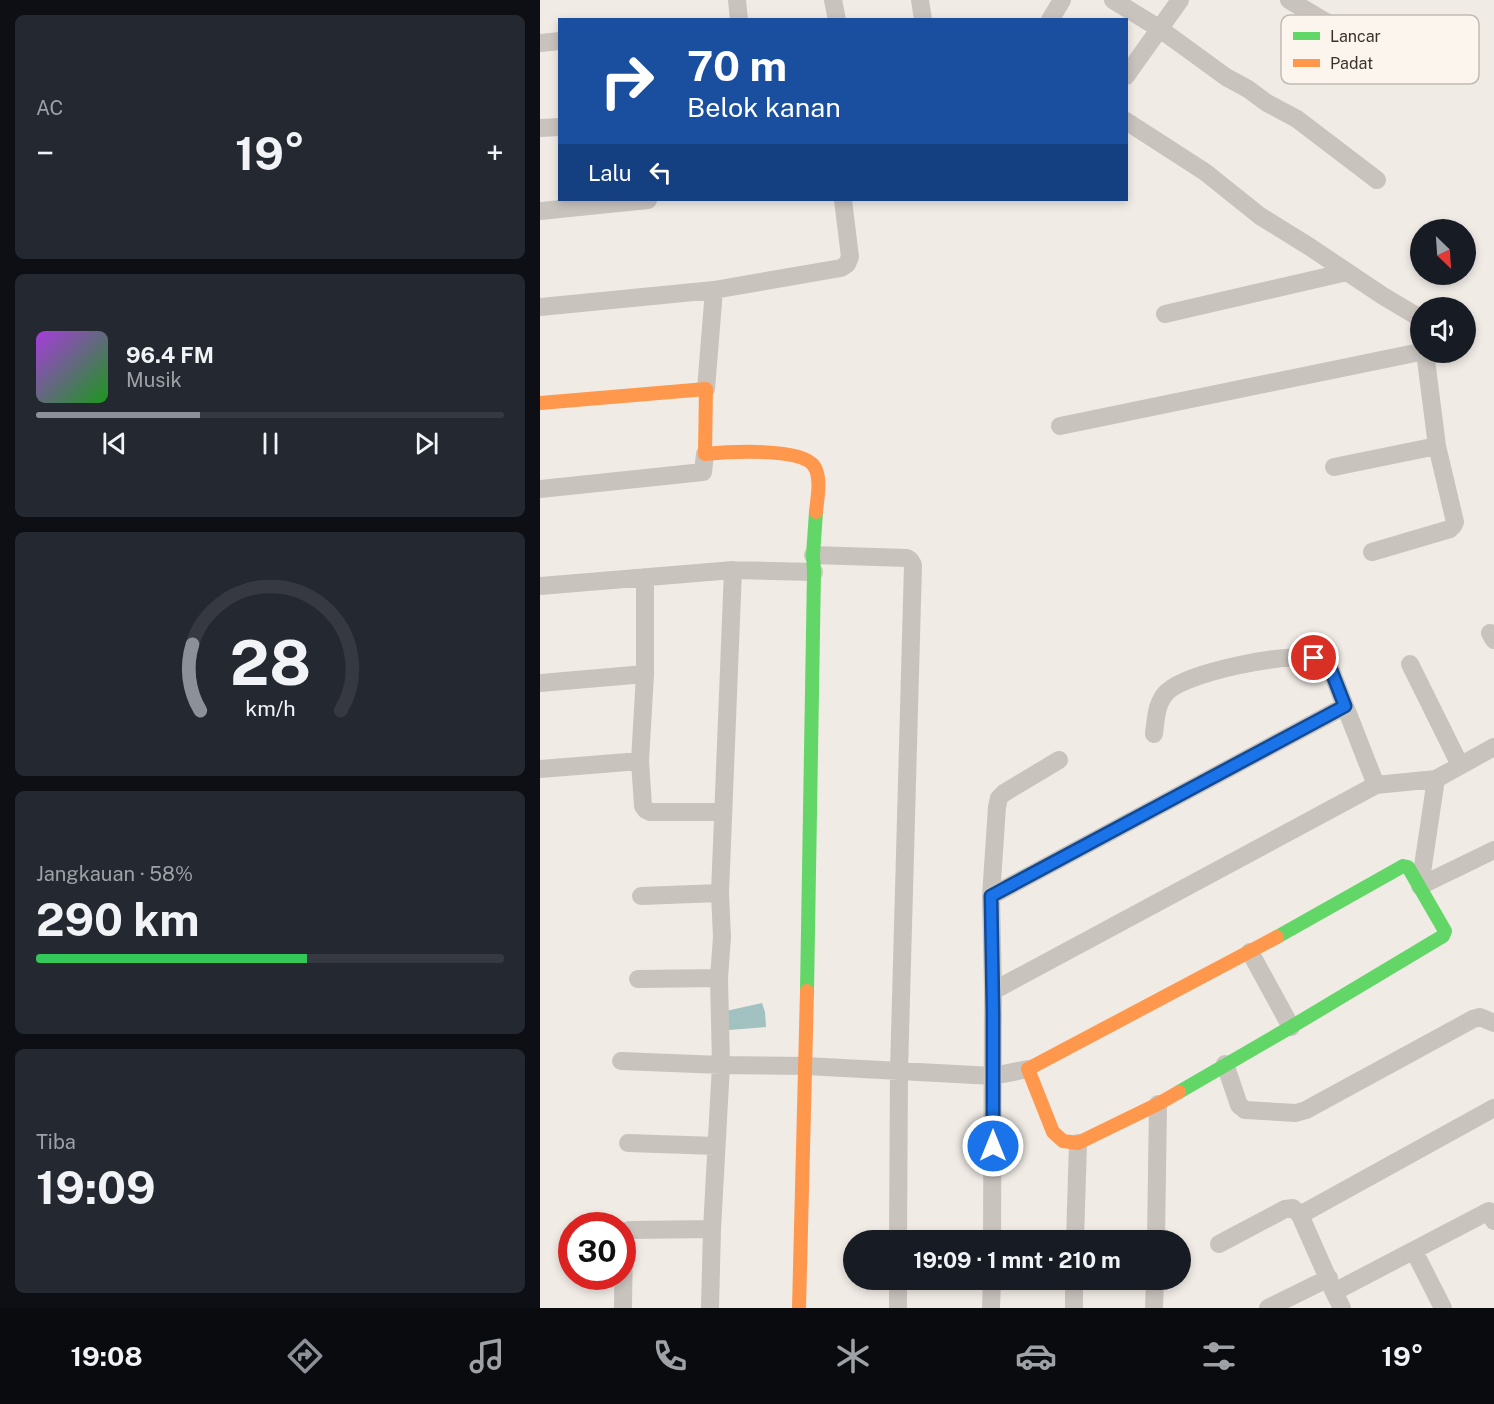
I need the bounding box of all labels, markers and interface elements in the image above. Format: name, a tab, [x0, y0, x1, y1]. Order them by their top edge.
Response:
legend	[1281, 15, 1479, 84]
text: Lancar	[1330, 27, 1381, 46]
text: 70 m	[687, 41, 787, 90]
icon: right	[588, 42, 666, 120]
text: Padat	[1330, 54, 1373, 73]
text: Belok kanan	[687, 91, 841, 123]
text: AC	[36, 96, 63, 120]
text: 19°	[235, 127, 305, 180]
text: −	[36, 134, 54, 172]
text: +	[486, 134, 504, 172]
icon: left	[644, 156, 677, 189]
text: Lalu	[588, 160, 632, 186]
north arrow	[1410, 219, 1476, 285]
map controls	[1410, 219, 1476, 363]
button: sound	[1410, 297, 1476, 363]
text: 96.4 FM	[126, 342, 214, 368]
text: Musik	[126, 368, 182, 392]
icon: previous	[98, 427, 131, 460]
icon: pause	[254, 427, 287, 460]
icon: next	[410, 427, 443, 460]
text: 28	[229, 626, 311, 699]
pin	[1288, 632, 1339, 683]
icon: arrive	[1297, 641, 1330, 674]
text: km/h	[245, 696, 295, 721]
text: Jangkauan · 58%	[36, 862, 193, 886]
text: 290 km	[36, 893, 200, 946]
position arrow	[961, 1114, 1025, 1178]
text: Tiba	[36, 1130, 76, 1154]
text: 19:09	[36, 1161, 156, 1214]
speed limit sign: 30	[558, 1212, 636, 1290]
text: 19:09 · 1 mnt · 210 m	[913, 1247, 1121, 1273]
icon: directions	[284, 1335, 326, 1377]
icon: music	[466, 1335, 508, 1377]
icon: phone	[649, 1335, 691, 1377]
icon: climate	[832, 1335, 874, 1377]
icon: car	[1015, 1335, 1057, 1377]
icon: filters	[1198, 1335, 1240, 1377]
text: 19:08	[70, 1340, 143, 1372]
text: 19°	[1381, 1340, 1423, 1372]

